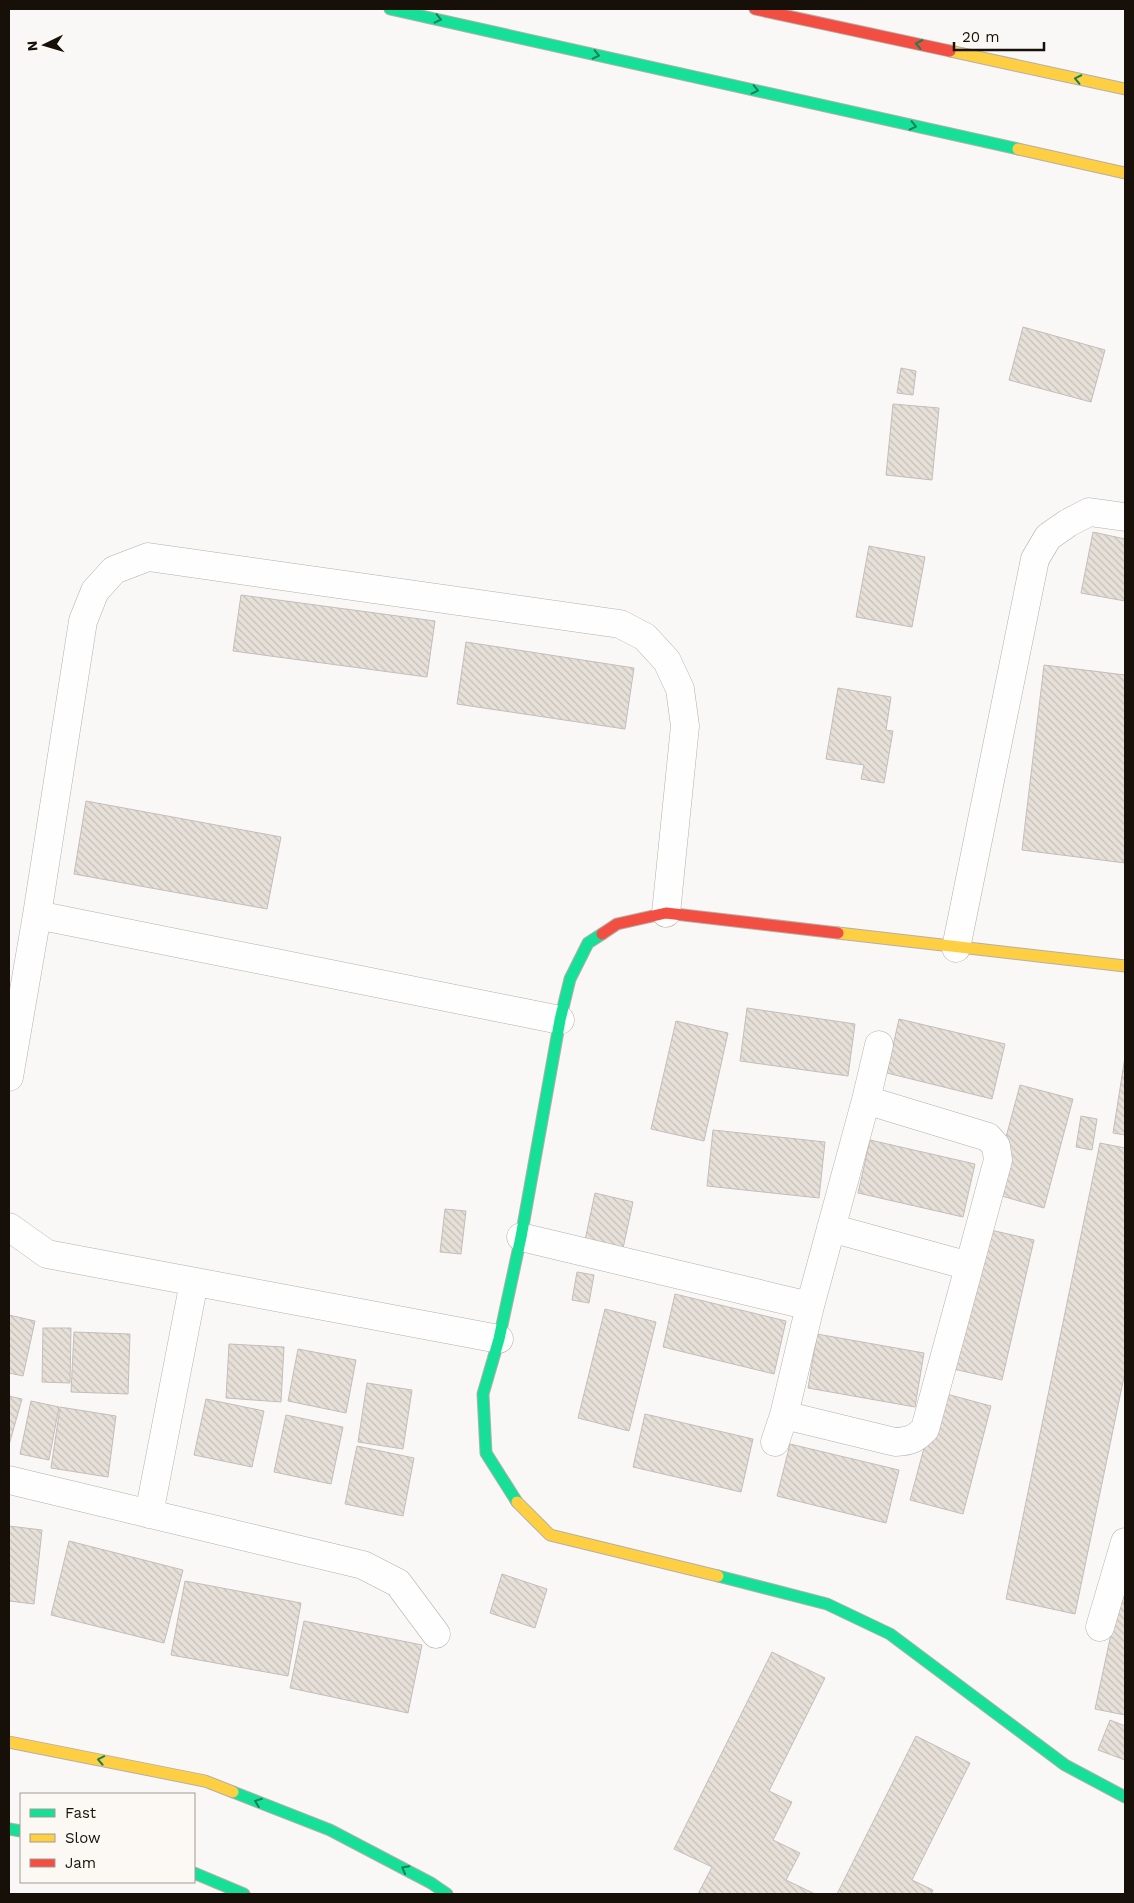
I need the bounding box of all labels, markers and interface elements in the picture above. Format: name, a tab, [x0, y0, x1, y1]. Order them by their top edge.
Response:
one-way arrow	[433, 13, 442, 24]
north arrow	[20, 20, 70, 70]
scale bar	[954, 20, 1044, 52]
text: 20 m	[962, 28, 1000, 46]
text: N	[24, 40, 40, 52]
one-way arrow	[914, 40, 923, 50]
one-way arrow	[592, 49, 601, 60]
one-way arrow	[1073, 74, 1082, 85]
one-way arrow	[750, 84, 759, 95]
one-way arrow	[909, 120, 918, 131]
one-way arrow	[97, 1756, 106, 1766]
legend	[20, 1793, 195, 1883]
one-way arrow	[254, 1798, 263, 1808]
text: Fast	[65, 1804, 97, 1822]
text: Slow	[65, 1829, 101, 1847]
text: Jam	[65, 1854, 96, 1872]
one-way arrow	[402, 1865, 411, 1875]

